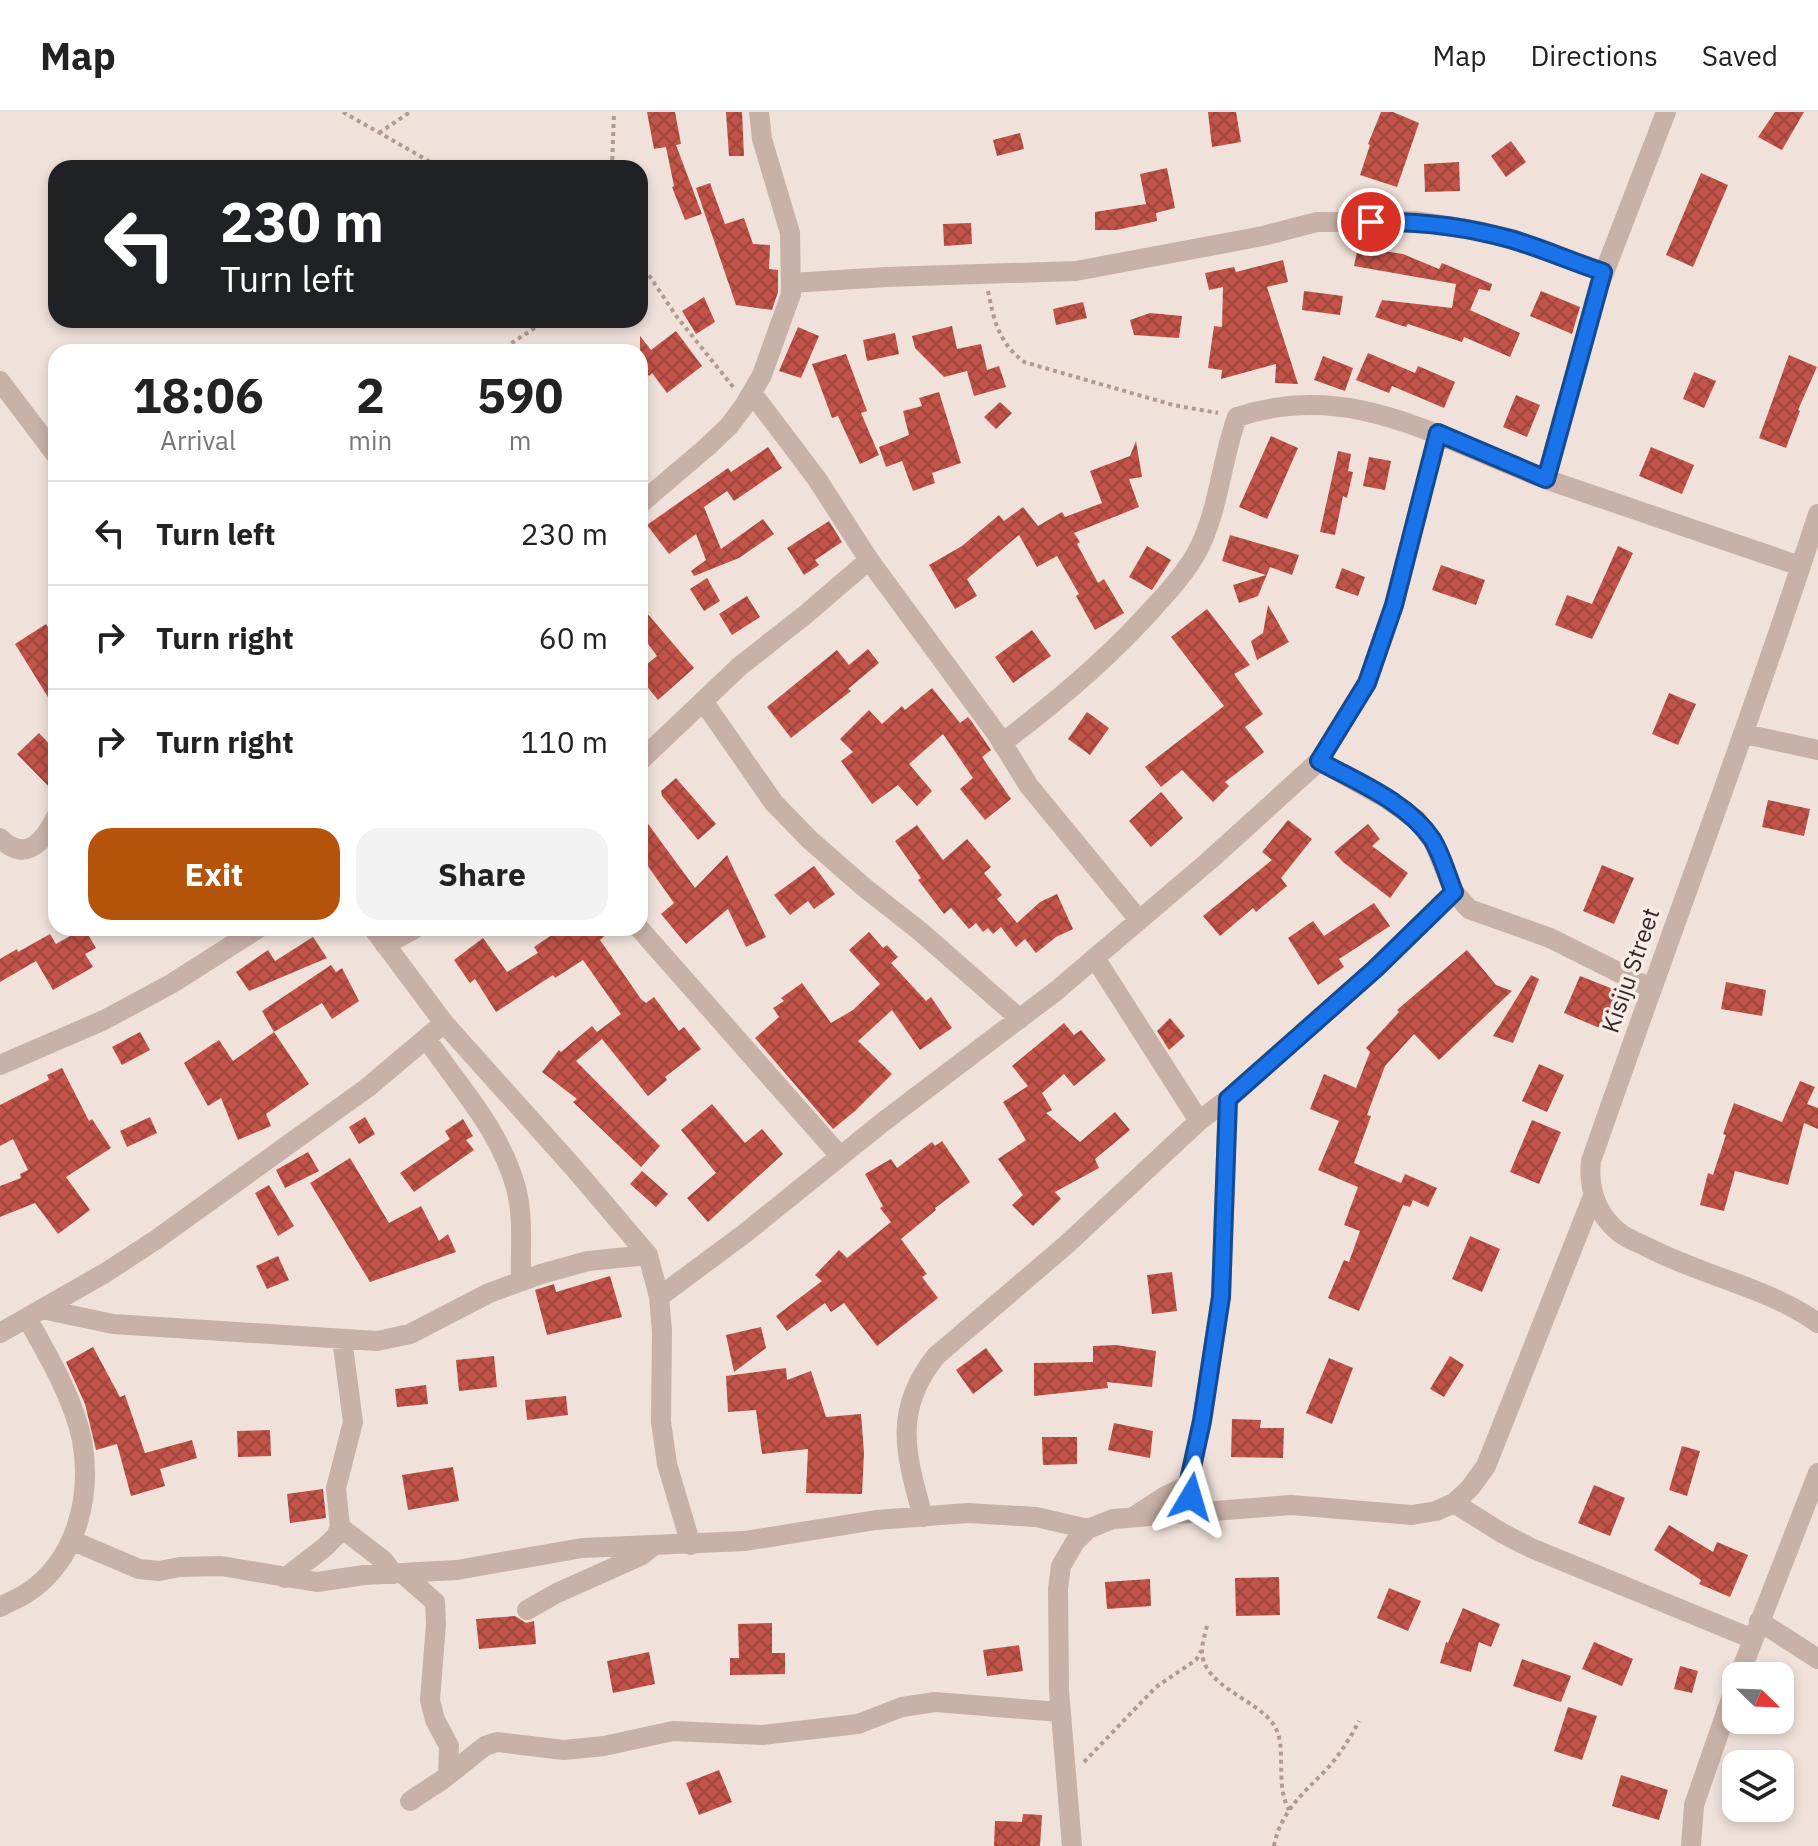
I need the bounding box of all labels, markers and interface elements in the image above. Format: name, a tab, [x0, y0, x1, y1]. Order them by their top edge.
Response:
text: Map	[40, 31, 116, 80]
text: Map	[1432, 37, 1486, 74]
text: Directions	[1530, 37, 1658, 74]
text: Saved	[1702, 37, 1778, 74]
text: 230 m	[220, 185, 384, 257]
pin	[1337, 188, 1405, 256]
icon: left	[88, 192, 192, 296]
icon: arrive	[1349, 200, 1393, 244]
text: Turn left	[220, 255, 355, 302]
text: 18:06	[133, 364, 264, 426]
text: 2	[356, 364, 385, 426]
text: 590	[477, 364, 563, 426]
text: Arrival	[160, 423, 236, 457]
text: min	[348, 423, 392, 457]
text: m	[509, 423, 531, 457]
icon: left	[88, 511, 132, 555]
text: Turn left	[156, 514, 275, 553]
text: 230 m	[521, 514, 608, 553]
icon: right	[88, 615, 132, 659]
text: Turn right	[156, 618, 294, 657]
text: 60 m	[539, 618, 608, 657]
icon: right	[88, 719, 132, 763]
text: Turn right	[156, 722, 294, 761]
text: 110 m	[521, 722, 608, 761]
button: Exit	[88, 828, 340, 920]
button: Share	[356, 828, 608, 920]
street label: Kisiju Street	[1594, 903, 1666, 1037]
position arrow	[1149, 1455, 1233, 1539]
north arrow	[1722, 1662, 1794, 1734]
map controls	[1722, 1662, 1794, 1822]
button: layers	[1722, 1750, 1794, 1822]

